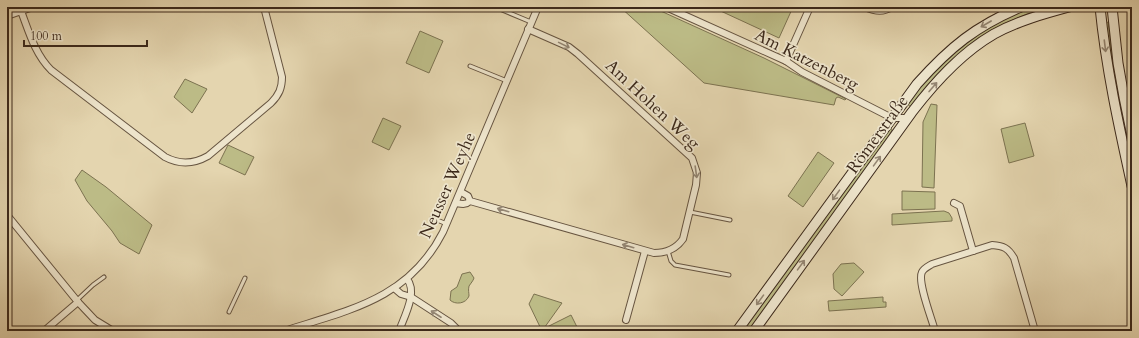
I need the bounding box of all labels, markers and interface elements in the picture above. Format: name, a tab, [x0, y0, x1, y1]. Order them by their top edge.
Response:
one-way arrow	[980, 20, 992, 28]
scale bar	[24, 22, 147, 48]
street label: Am Katzenberg	[751, 23, 863, 96]
text: 100 m	[30, 28, 63, 44]
one-way arrow	[1101, 39, 1109, 52]
one-way arrow	[558, 42, 570, 49]
street label: Am Hohen Weg	[600, 54, 705, 155]
one-way arrow	[928, 82, 937, 92]
street label: Römerstraße	[841, 90, 914, 178]
street label: Neusser Weyhe	[414, 128, 481, 242]
one-way arrow	[873, 155, 881, 166]
one-way arrow	[692, 165, 700, 178]
one-way arrow	[832, 189, 840, 200]
one-way arrow	[497, 206, 510, 213]
one-way arrow	[621, 242, 634, 249]
one-way arrow	[797, 260, 805, 271]
one-way arrow	[756, 295, 764, 306]
one-way arrow	[430, 309, 441, 318]

